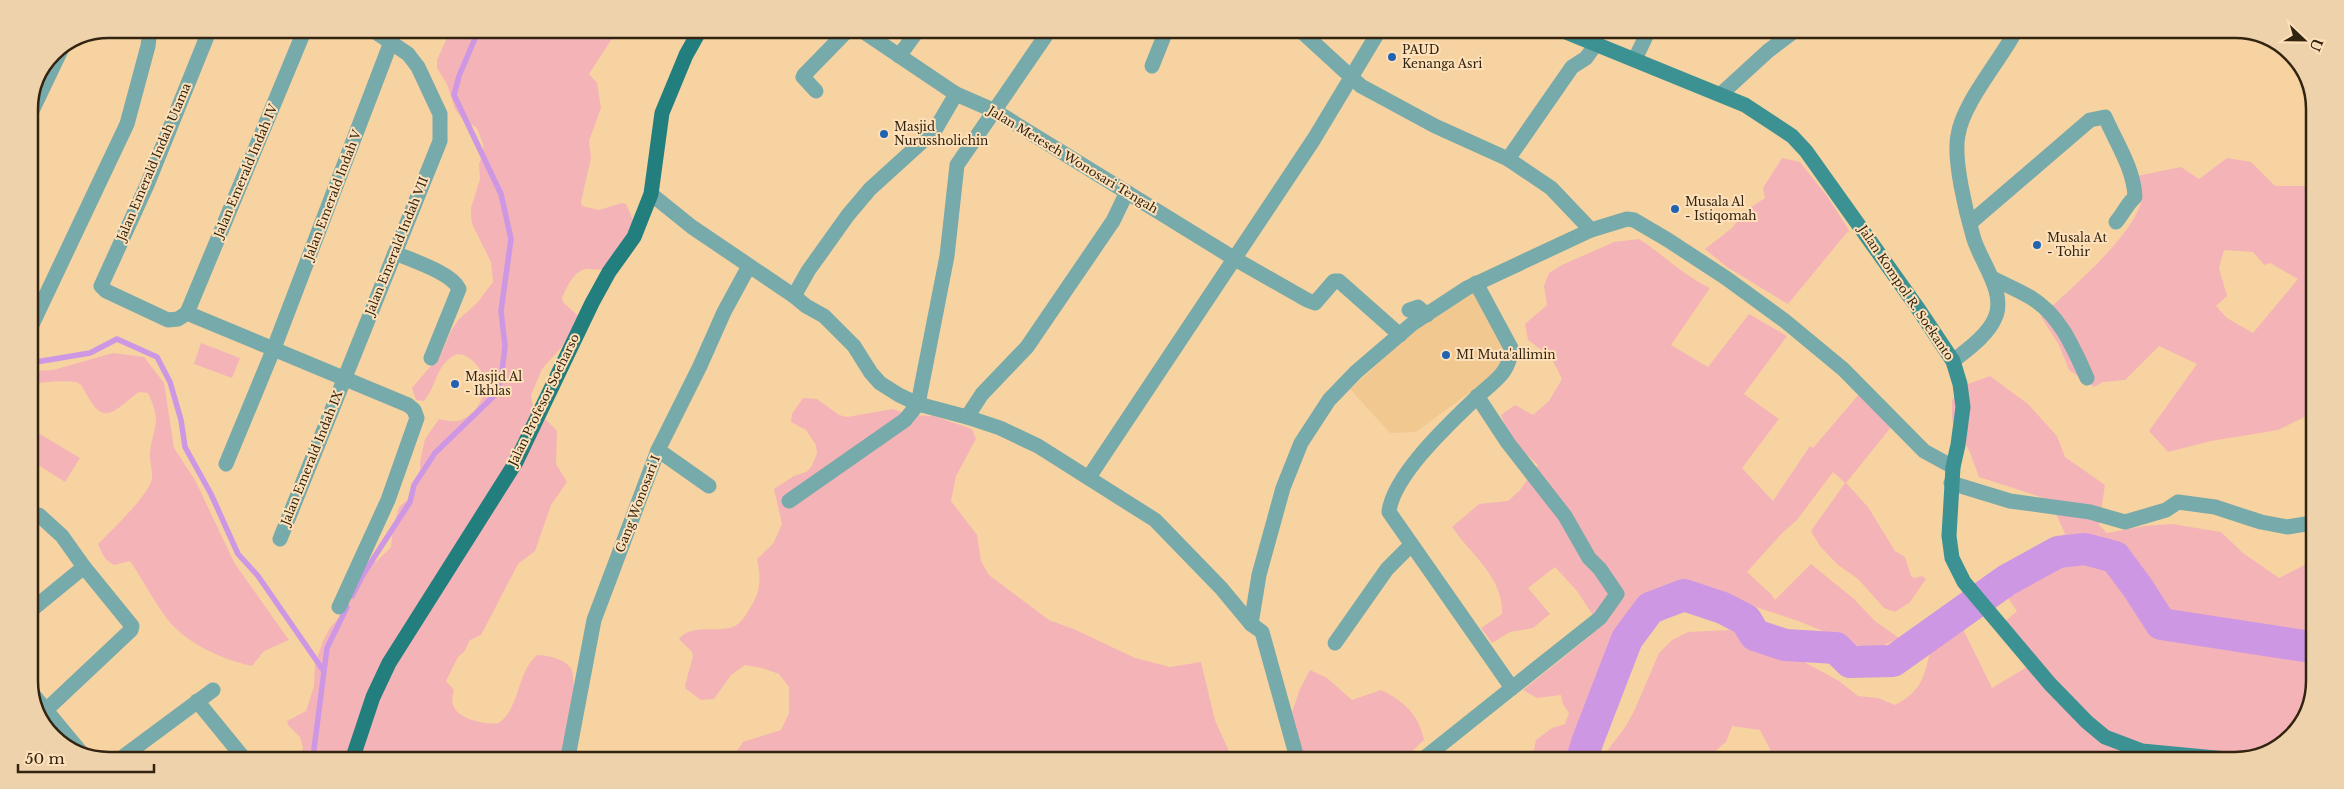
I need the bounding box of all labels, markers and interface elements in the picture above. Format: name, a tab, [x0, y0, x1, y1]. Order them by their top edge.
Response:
north arrow	[2279, 15, 2329, 65]
text: U	[2305, 36, 2327, 55]
place label: PAUD Kenanga Asri	[1402, 42, 1482, 71]
marker: PAUD Kenanga Asri	[1386, 51, 1398, 63]
street label: Jalan Emerald Indah Utama	[113, 80, 194, 245]
street label: Jalan Emerald Indah IV	[210, 101, 281, 242]
street label: Jalan Meteseh Wonosari Tengah	[984, 102, 1161, 216]
place label: Masjid Nurussholichin	[894, 119, 988, 148]
street label: Jalan Emerald Indah V	[300, 127, 364, 264]
marker: Masjid Nurussholichin	[878, 128, 890, 140]
street label: Jalan Emerald Indah VII	[361, 174, 431, 319]
place label: Musala Al - Istiqomah	[1685, 194, 1756, 223]
marker: Musala Al - Istiqomah	[1669, 203, 1681, 215]
street label: Jalan Kompol R. Soekanto	[1854, 221, 1957, 363]
place label: Musala At - Tohir	[2047, 230, 2108, 259]
marker: Musala At - Tohir	[2031, 239, 2043, 251]
street label: Jalan Profesor Soeharso	[504, 331, 582, 470]
place label: MI Muta'allimin	[1456, 347, 1556, 362]
marker: MI Muta'allimin	[1440, 349, 1452, 361]
place label: Masjid Al - Ikhlas	[465, 369, 522, 398]
marker: Masjid Al - Ikhlas	[449, 378, 461, 390]
street label: Jalan Emerald Indah IX	[277, 388, 346, 529]
street label: Gang Wonosari I	[612, 453, 663, 555]
scale bar	[18, 742, 154, 774]
text: 50 m	[25, 749, 65, 768]

